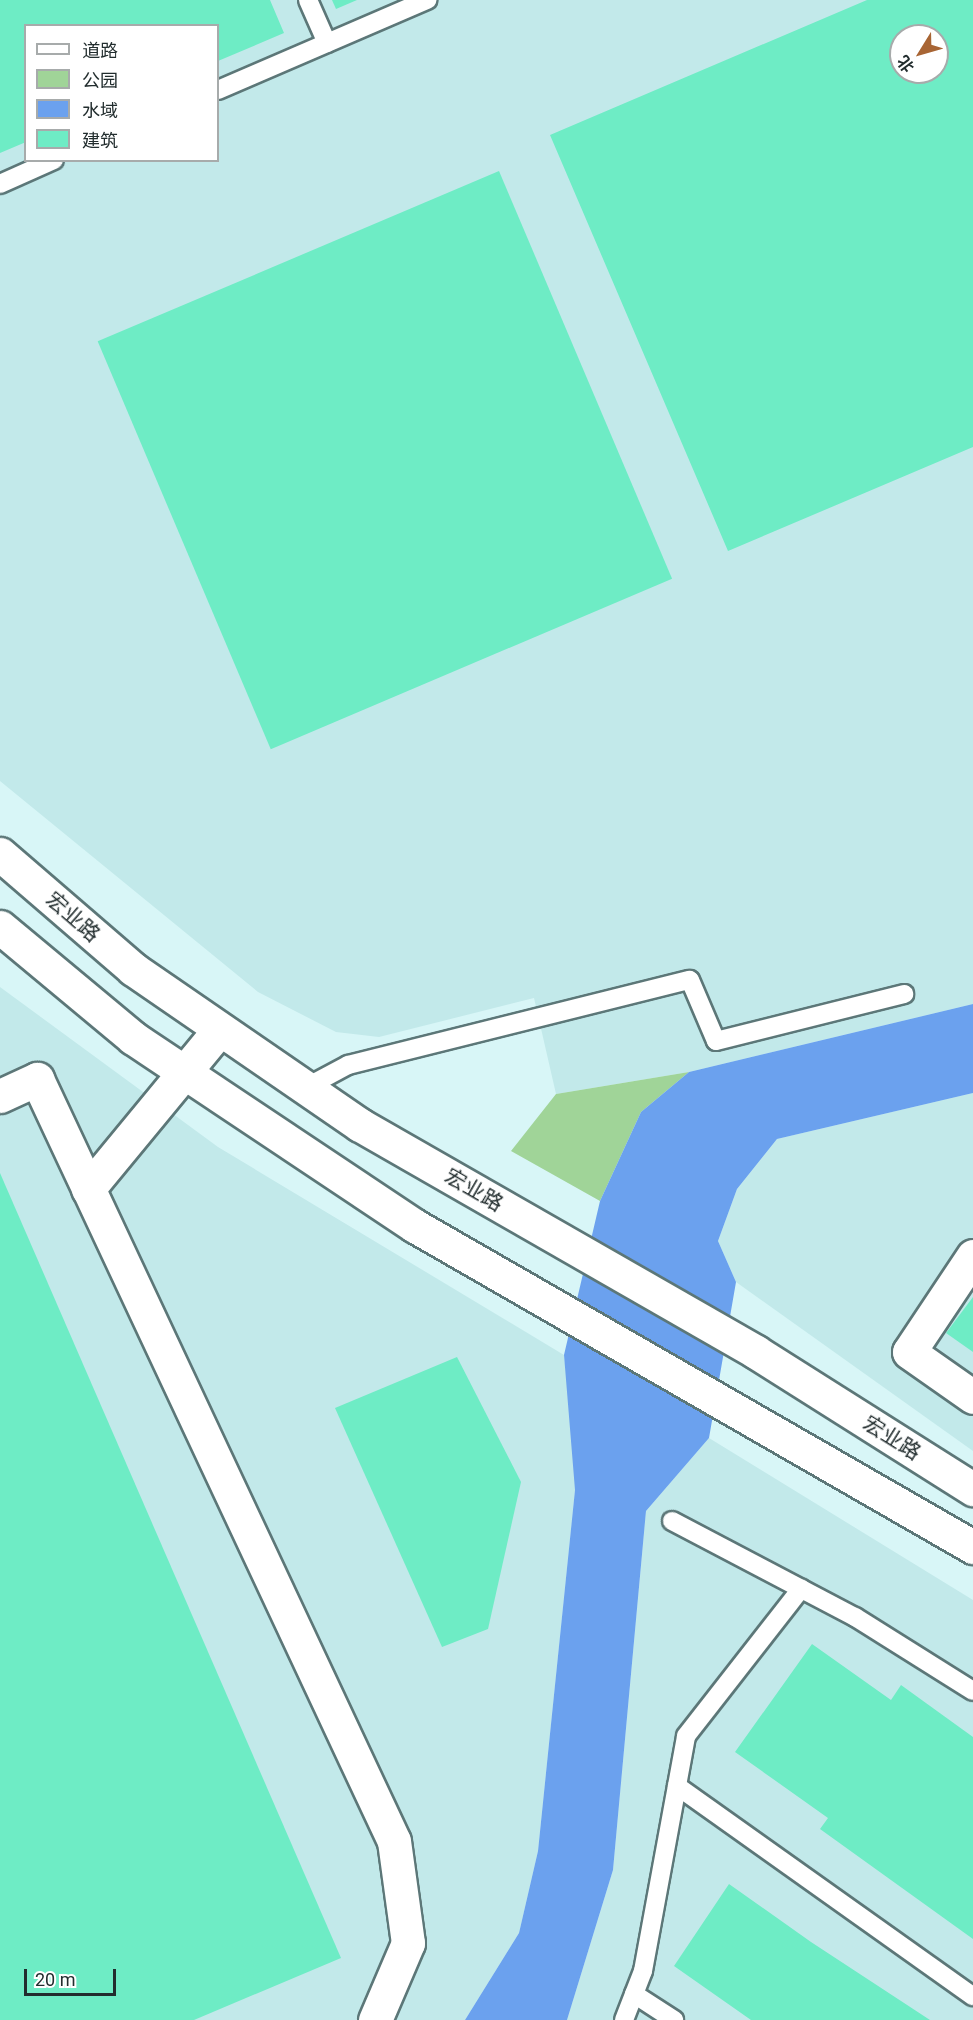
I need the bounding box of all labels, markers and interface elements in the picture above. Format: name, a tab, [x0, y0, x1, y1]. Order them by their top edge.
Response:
legend	[24, 24, 219, 162]
north arrow	[889, 24, 949, 84]
text: 道路	[82, 40, 118, 61]
text: 北	[893, 52, 918, 76]
text: 公园	[82, 70, 118, 91]
text: 水域	[82, 100, 118, 121]
text: 建筑	[82, 130, 118, 151]
street label: 宏业路	[41, 887, 105, 947]
street label: 宏业路	[440, 1163, 508, 1217]
street label: 宏业路	[859, 1411, 925, 1465]
scale bar	[27, 1957, 118, 1995]
text: 20 m	[35, 1969, 75, 1990]

